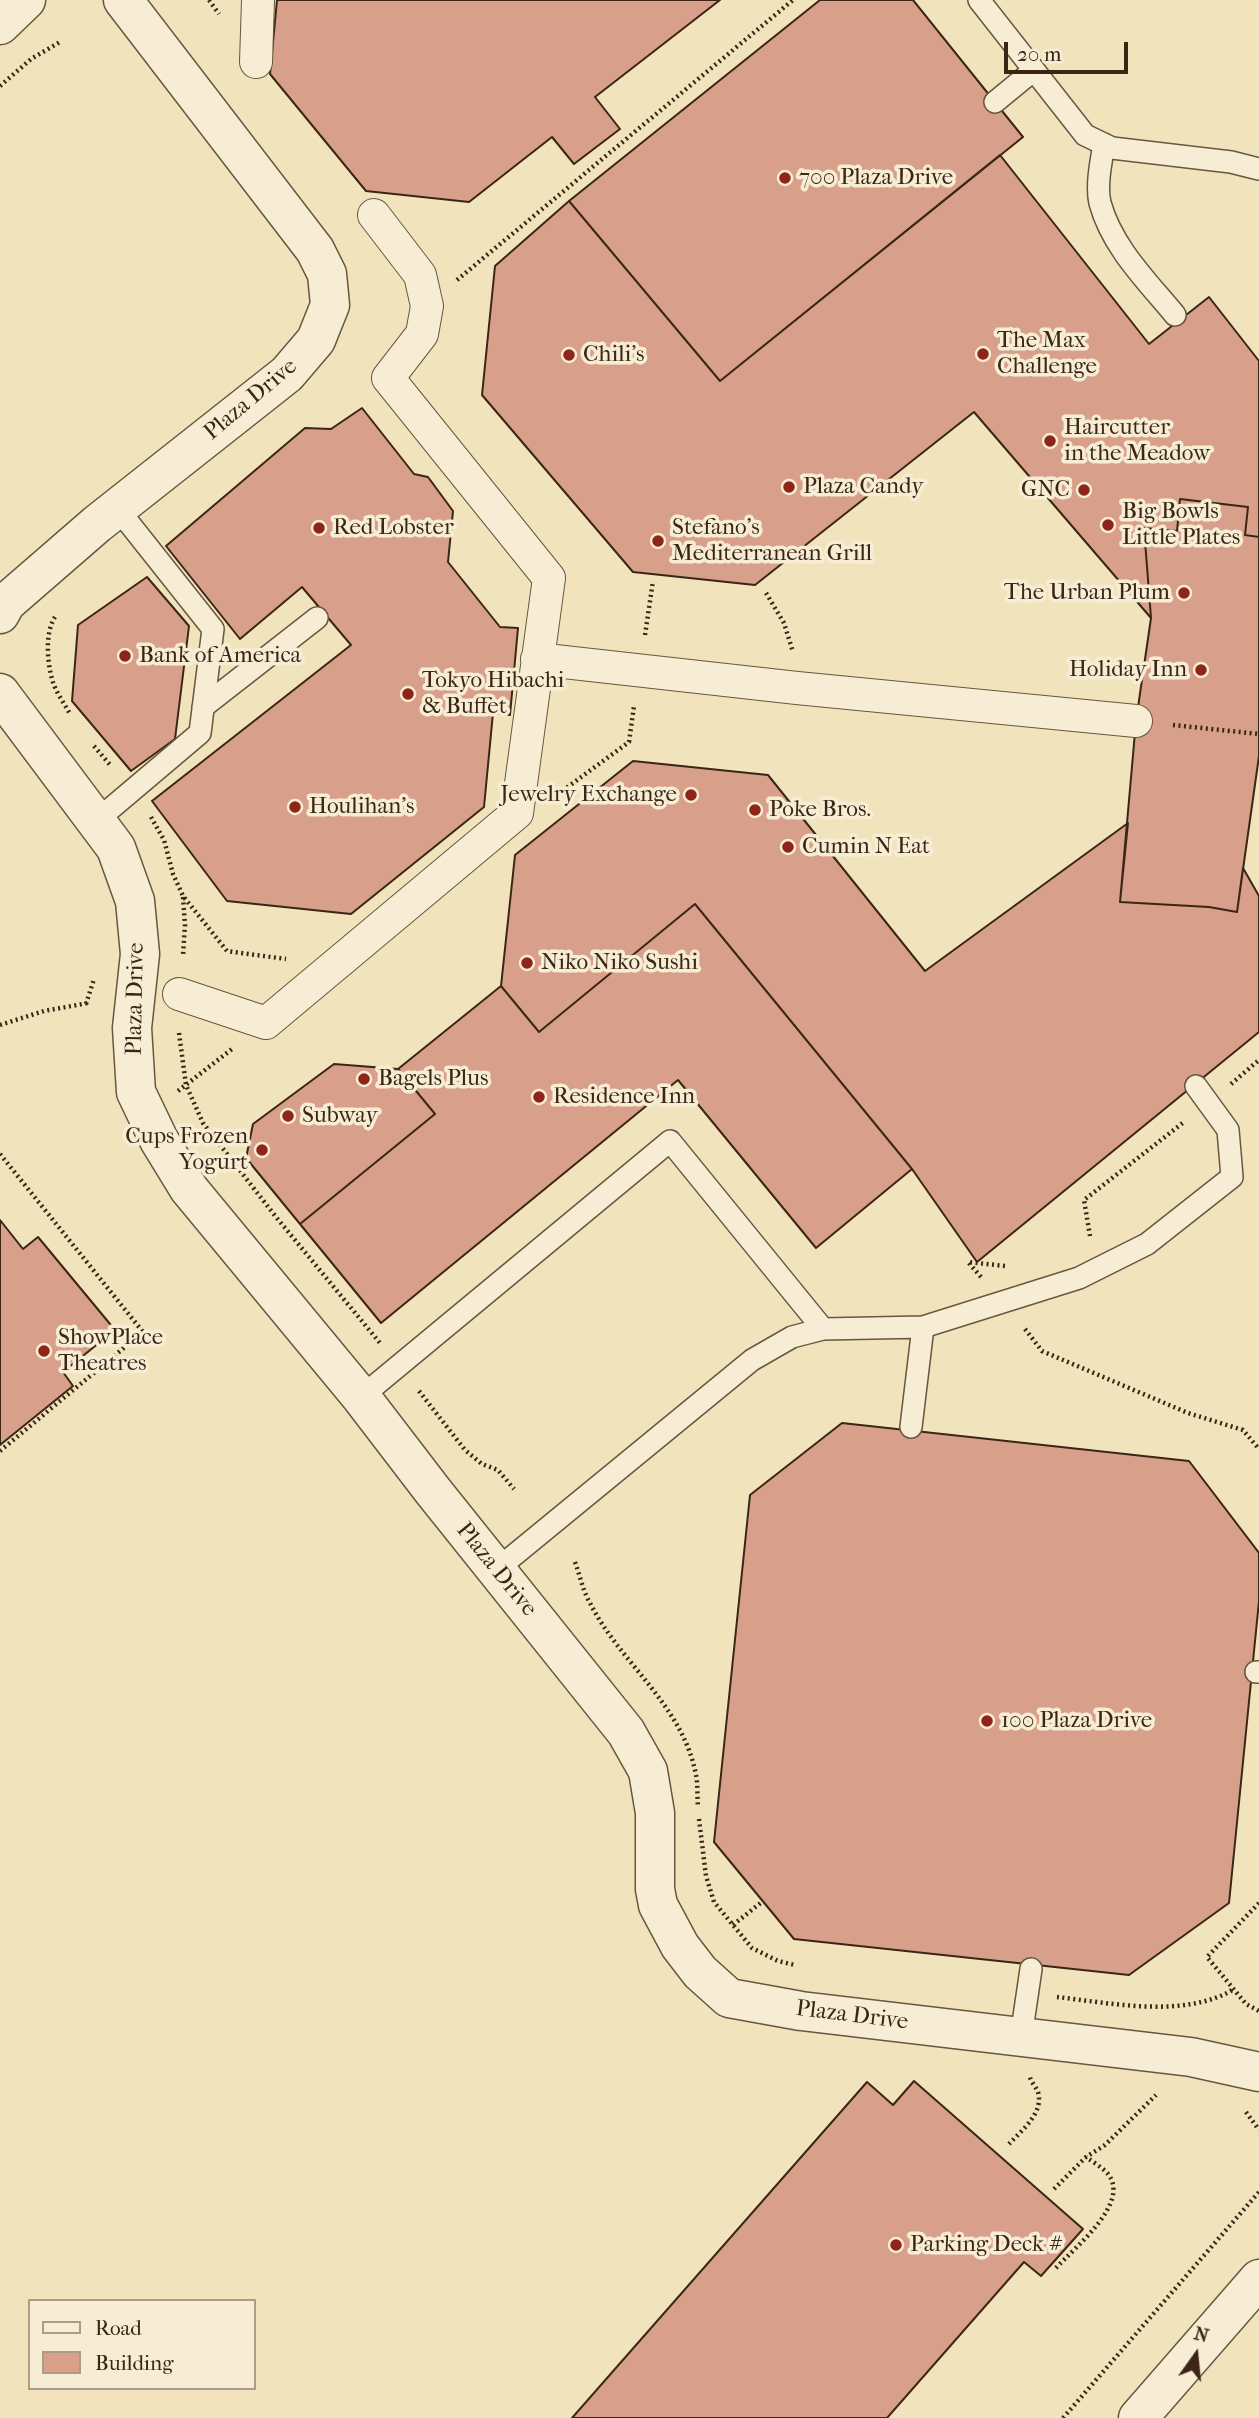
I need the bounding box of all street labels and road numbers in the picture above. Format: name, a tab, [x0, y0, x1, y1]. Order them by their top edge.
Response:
street label: Plaza Drive	[199, 353, 303, 447]
street label: Plaza Drive	[121, 942, 151, 1056]
street label: Plaza Drive	[450, 1517, 542, 1623]
street label: Plaza Drive	[794, 1995, 910, 2037]

